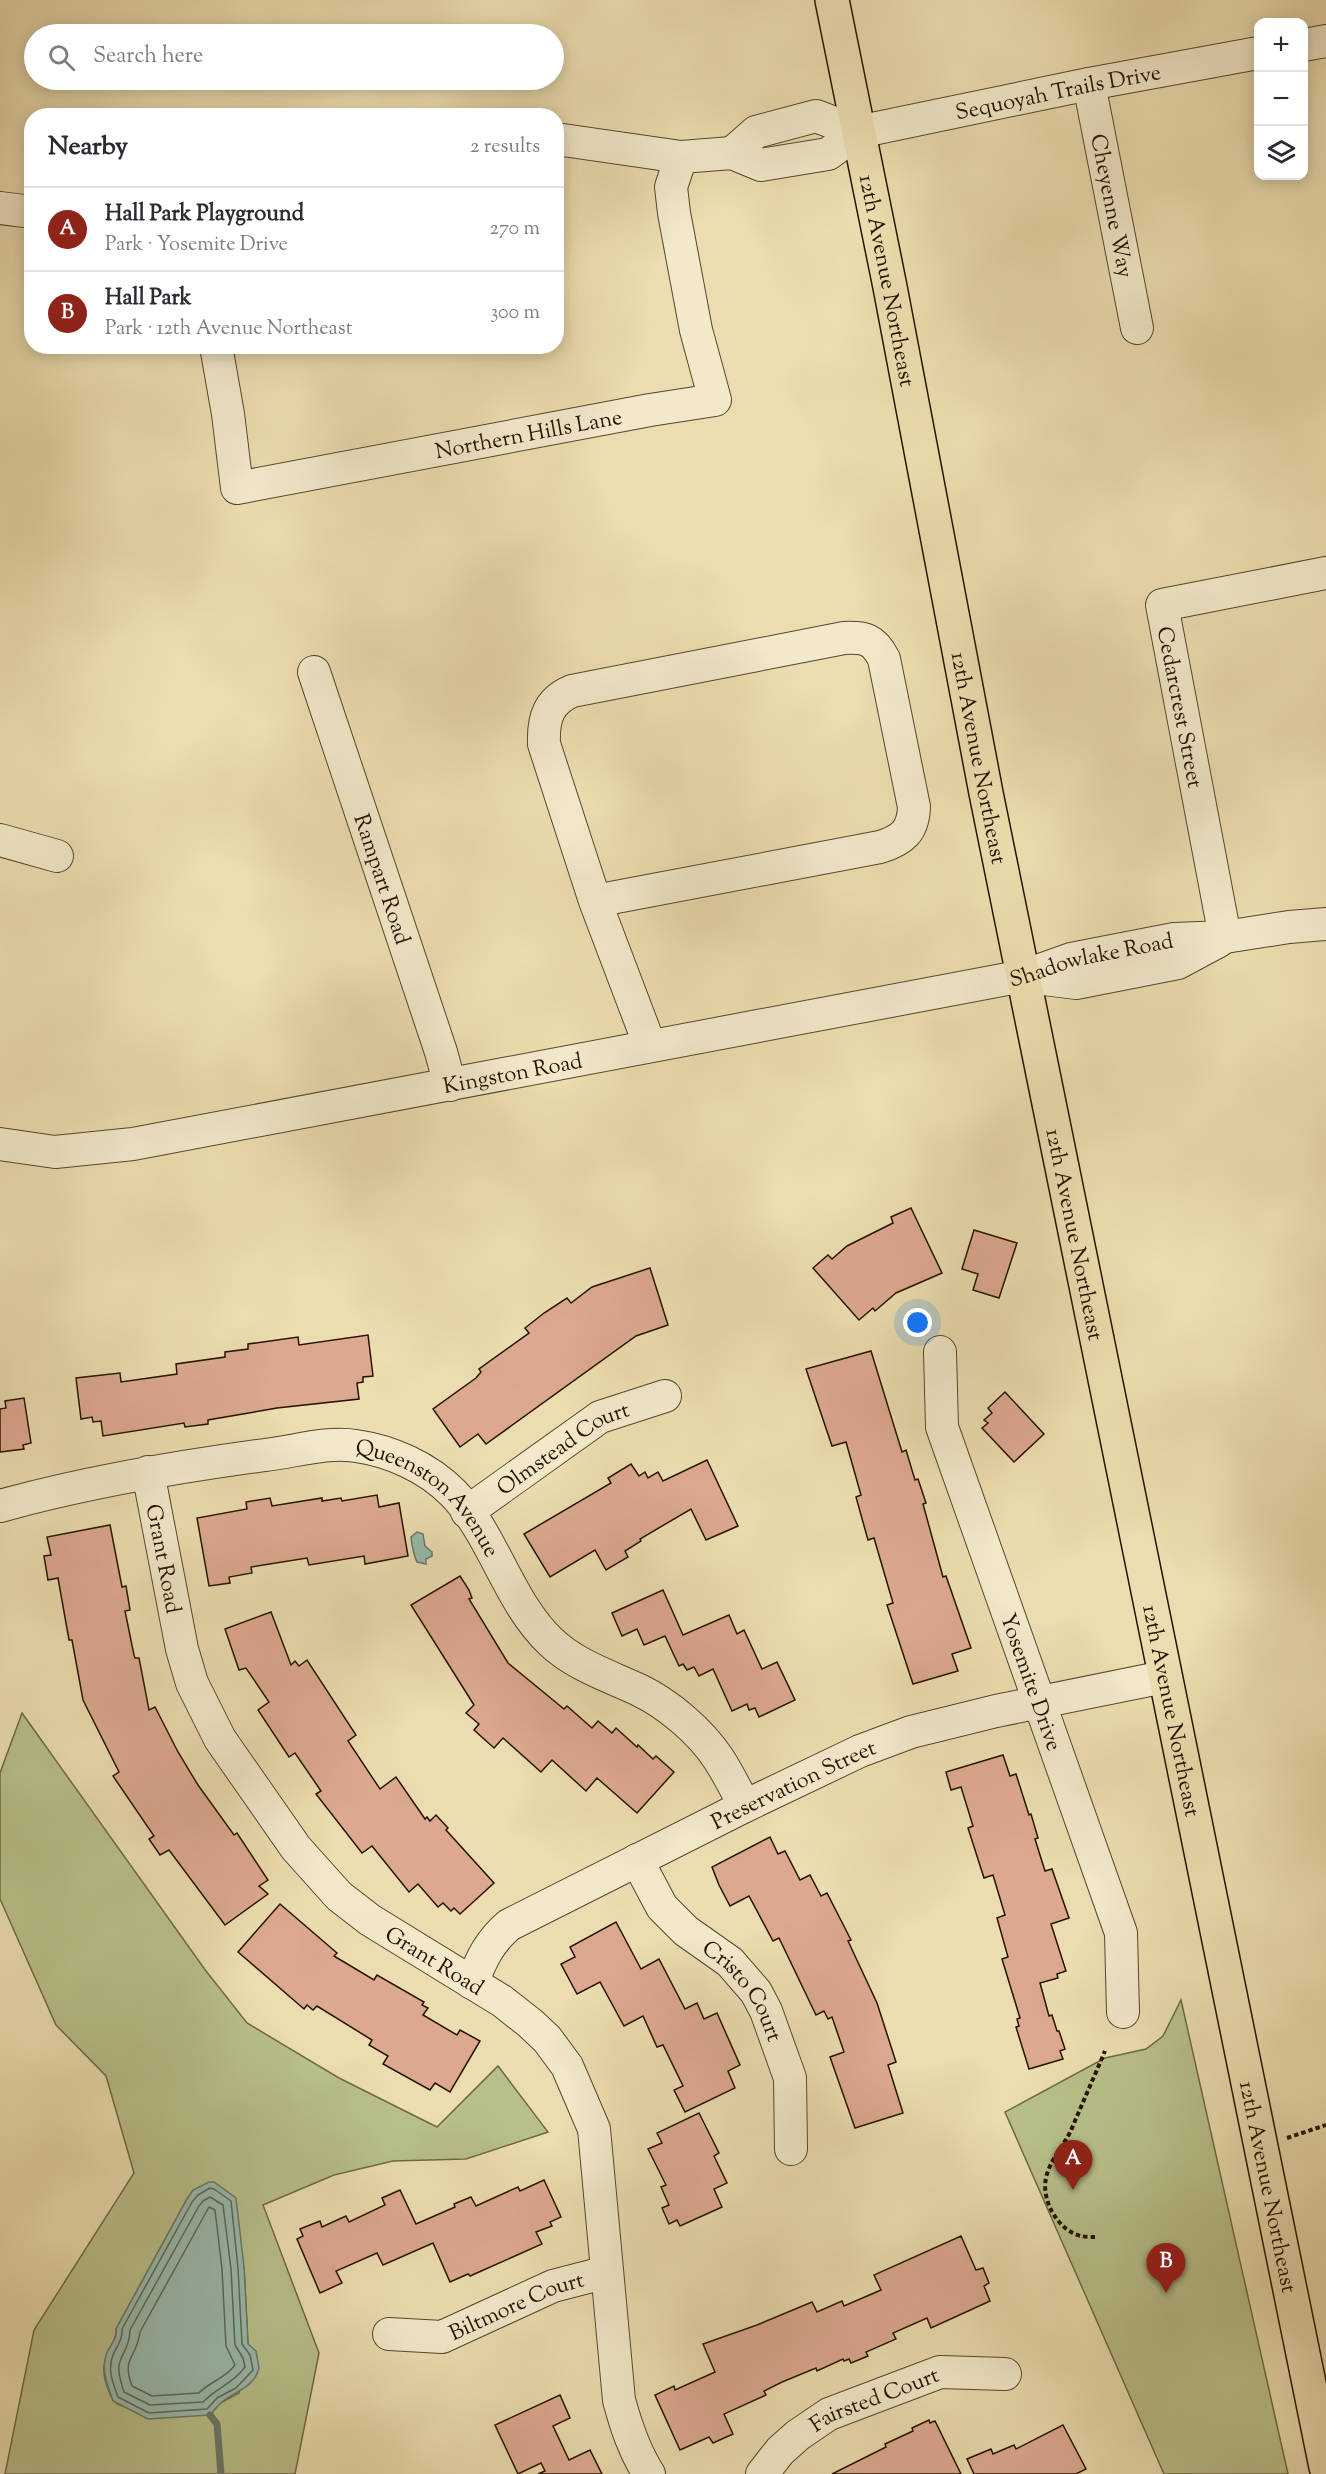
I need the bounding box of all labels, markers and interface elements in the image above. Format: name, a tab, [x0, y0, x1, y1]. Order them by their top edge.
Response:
map controls	[1254, 18, 1308, 180]
button: +	[1254, 18, 1308, 72]
search box	[24, 24, 564, 90]
icon: search	[45, 41, 78, 74]
text: Search here	[93, 41, 203, 73]
street label: Sequoyah Trails Drive	[953, 58, 1164, 130]
button: −	[1254, 72, 1308, 126]
button: layers	[1254, 126, 1308, 180]
text: Nearby	[48, 129, 128, 166]
street label: Cheyenne Way	[1080, 132, 1140, 281]
text: 2 results	[470, 133, 540, 162]
street label: 12th Avenue Northeast	[849, 172, 922, 390]
text: Hall Park Playground	[105, 199, 304, 231]
text: A	[59, 215, 76, 244]
text: 270 m	[490, 215, 540, 244]
text: Park · Yosemite Drive	[105, 231, 288, 260]
text: Hall Park	[105, 283, 192, 315]
text: B	[61, 299, 74, 328]
text: 300 m	[490, 299, 540, 328]
text: Park · 12th Avenue Northeast	[105, 315, 353, 344]
street label: Northern Hills Lane	[433, 403, 625, 469]
street label: Cedarcrest Street	[1147, 624, 1209, 792]
street label: 12th Avenue Northeast	[941, 650, 1013, 868]
street label: Rampart Road	[344, 810, 417, 949]
street label: Shadowlake Road	[1007, 927, 1176, 997]
street label: Kingston Road	[441, 1047, 585, 1104]
street label: 12th Avenue Northeast	[1036, 1126, 1110, 1344]
your location	[903, 1308, 932, 1337]
street label: Olmstead Court	[491, 1395, 635, 1505]
street label: Queenston Avenue	[352, 1433, 506, 1564]
street label: Grant Road	[135, 1501, 188, 1616]
street label: 12th Avenue Northeast	[1132, 1602, 1207, 1820]
street label: Yosemite Drive	[990, 1609, 1068, 1756]
street label: Preservation Street	[706, 1733, 882, 1839]
street label: Grant Road	[378, 1920, 489, 2005]
street label: Cristo Court	[694, 1934, 789, 2047]
street label: 12th Avenue Northeast	[1229, 2079, 1303, 2297]
pin: A	[1054, 2140, 1092, 2190]
pin: B	[1146, 2244, 1186, 2293]
street label: Biltmore Court	[444, 2266, 588, 2351]
street label: Fairsted Court	[804, 2361, 945, 2442]

